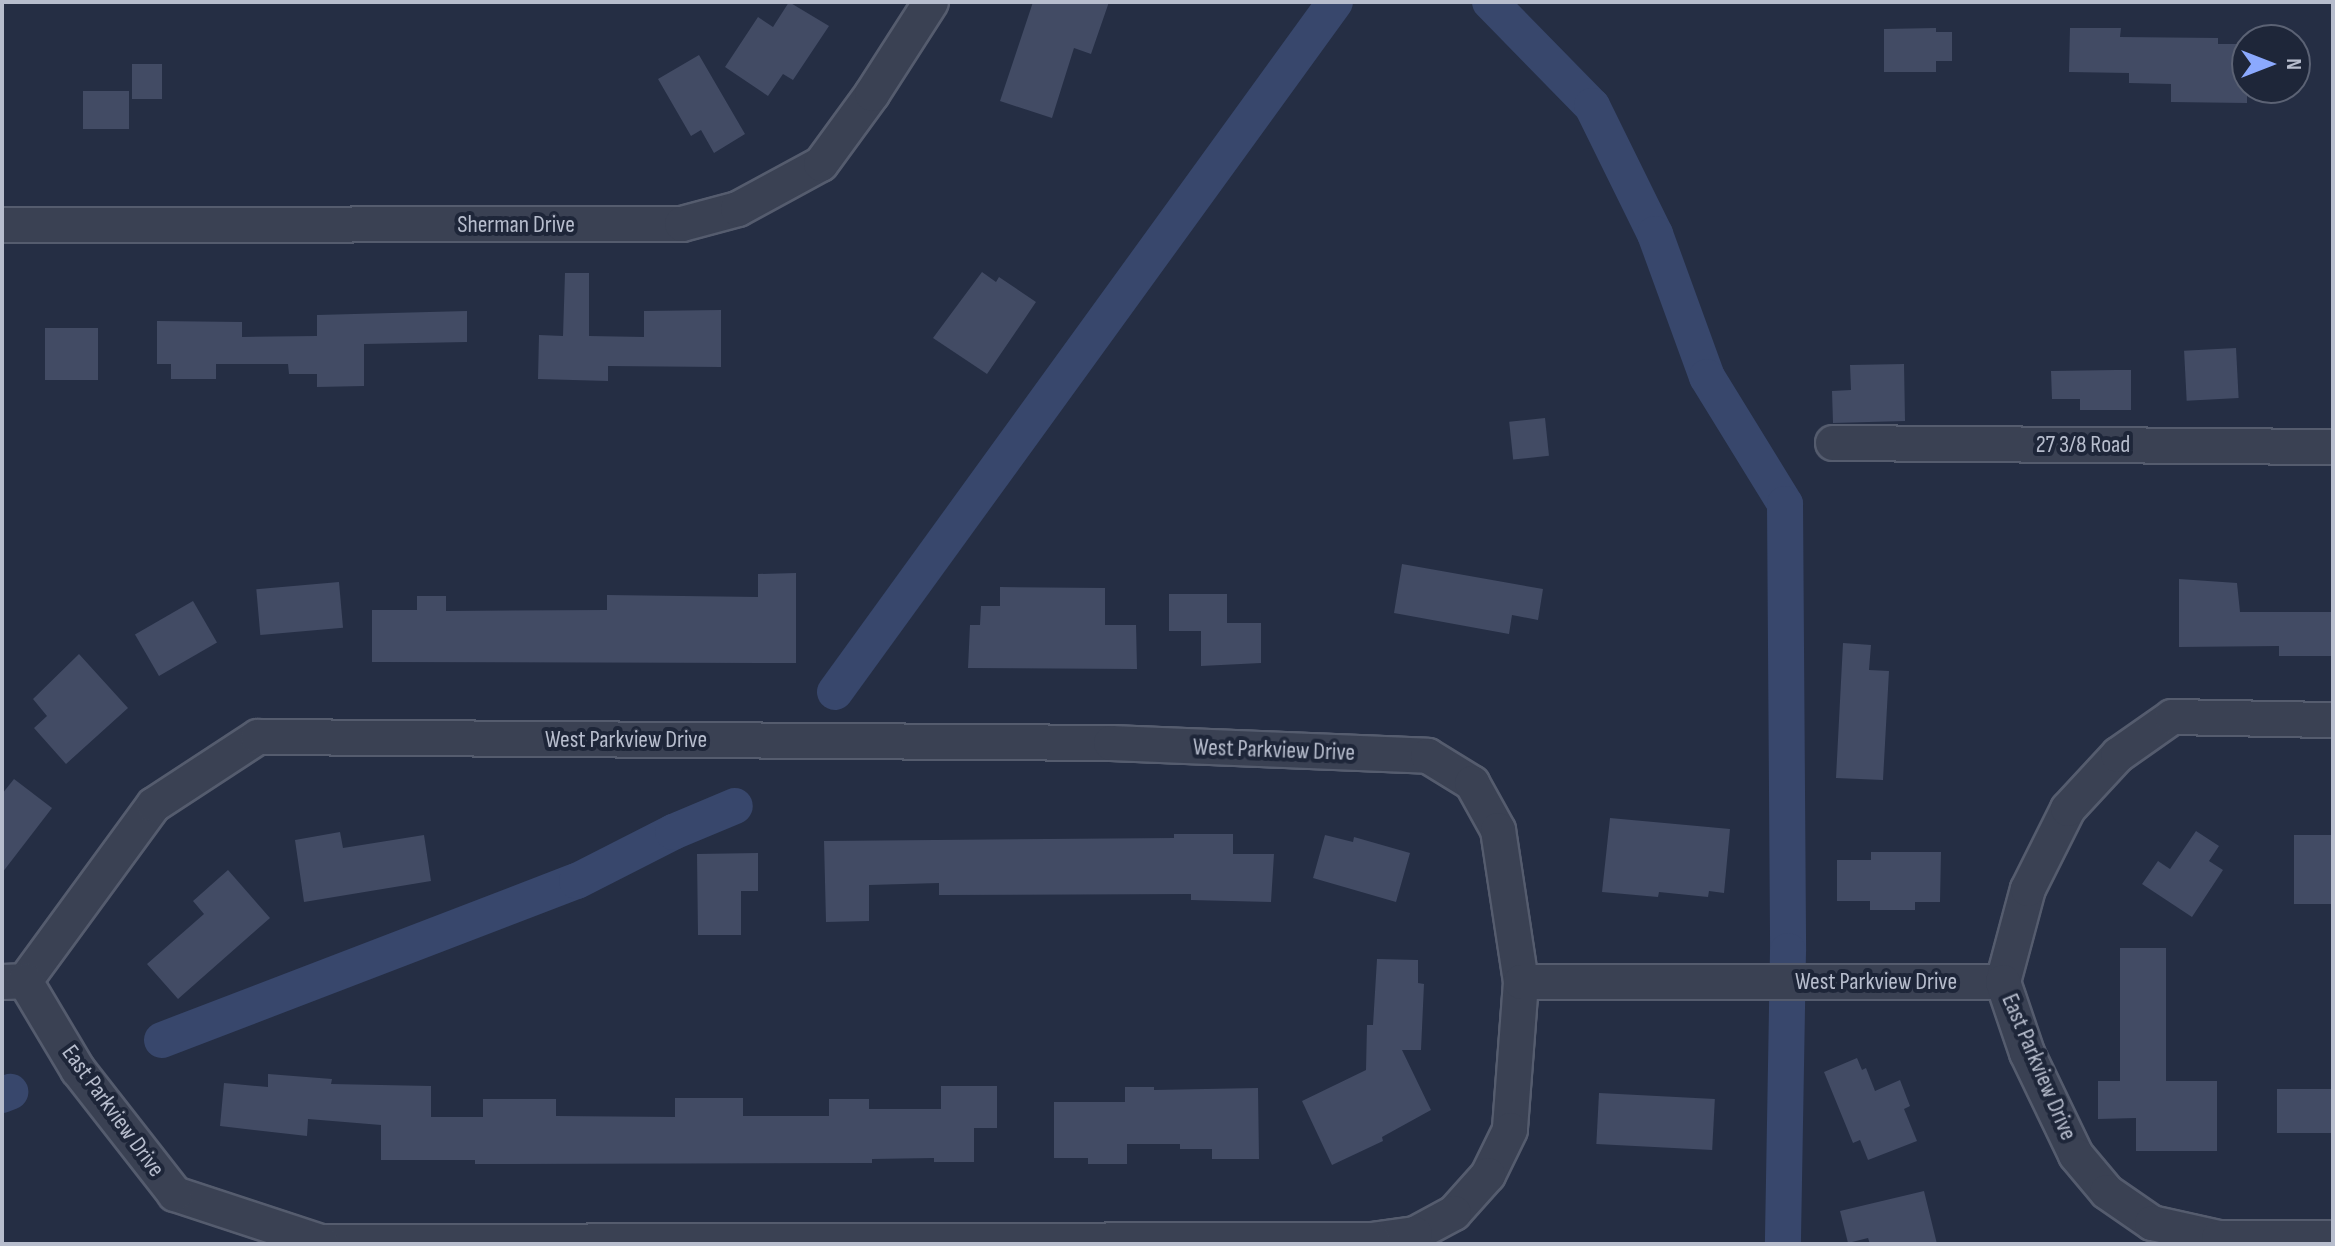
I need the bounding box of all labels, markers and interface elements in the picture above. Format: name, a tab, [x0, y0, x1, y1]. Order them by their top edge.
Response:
north arrow	[2231, 24, 2311, 104]
text: N	[2280, 58, 2307, 70]
street label: Sherman Drive	[457, 211, 575, 239]
street label: 27 3/8 Road	[2036, 431, 2130, 459]
street label: West Parkview Drive	[545, 726, 707, 754]
street label: West Parkview Drive	[1192, 733, 1356, 767]
street label: West Parkview Drive	[1795, 968, 1957, 996]
street label: East Parkview Drive	[1995, 990, 2083, 1144]
street label: East Parkview Drive	[55, 1039, 171, 1183]

